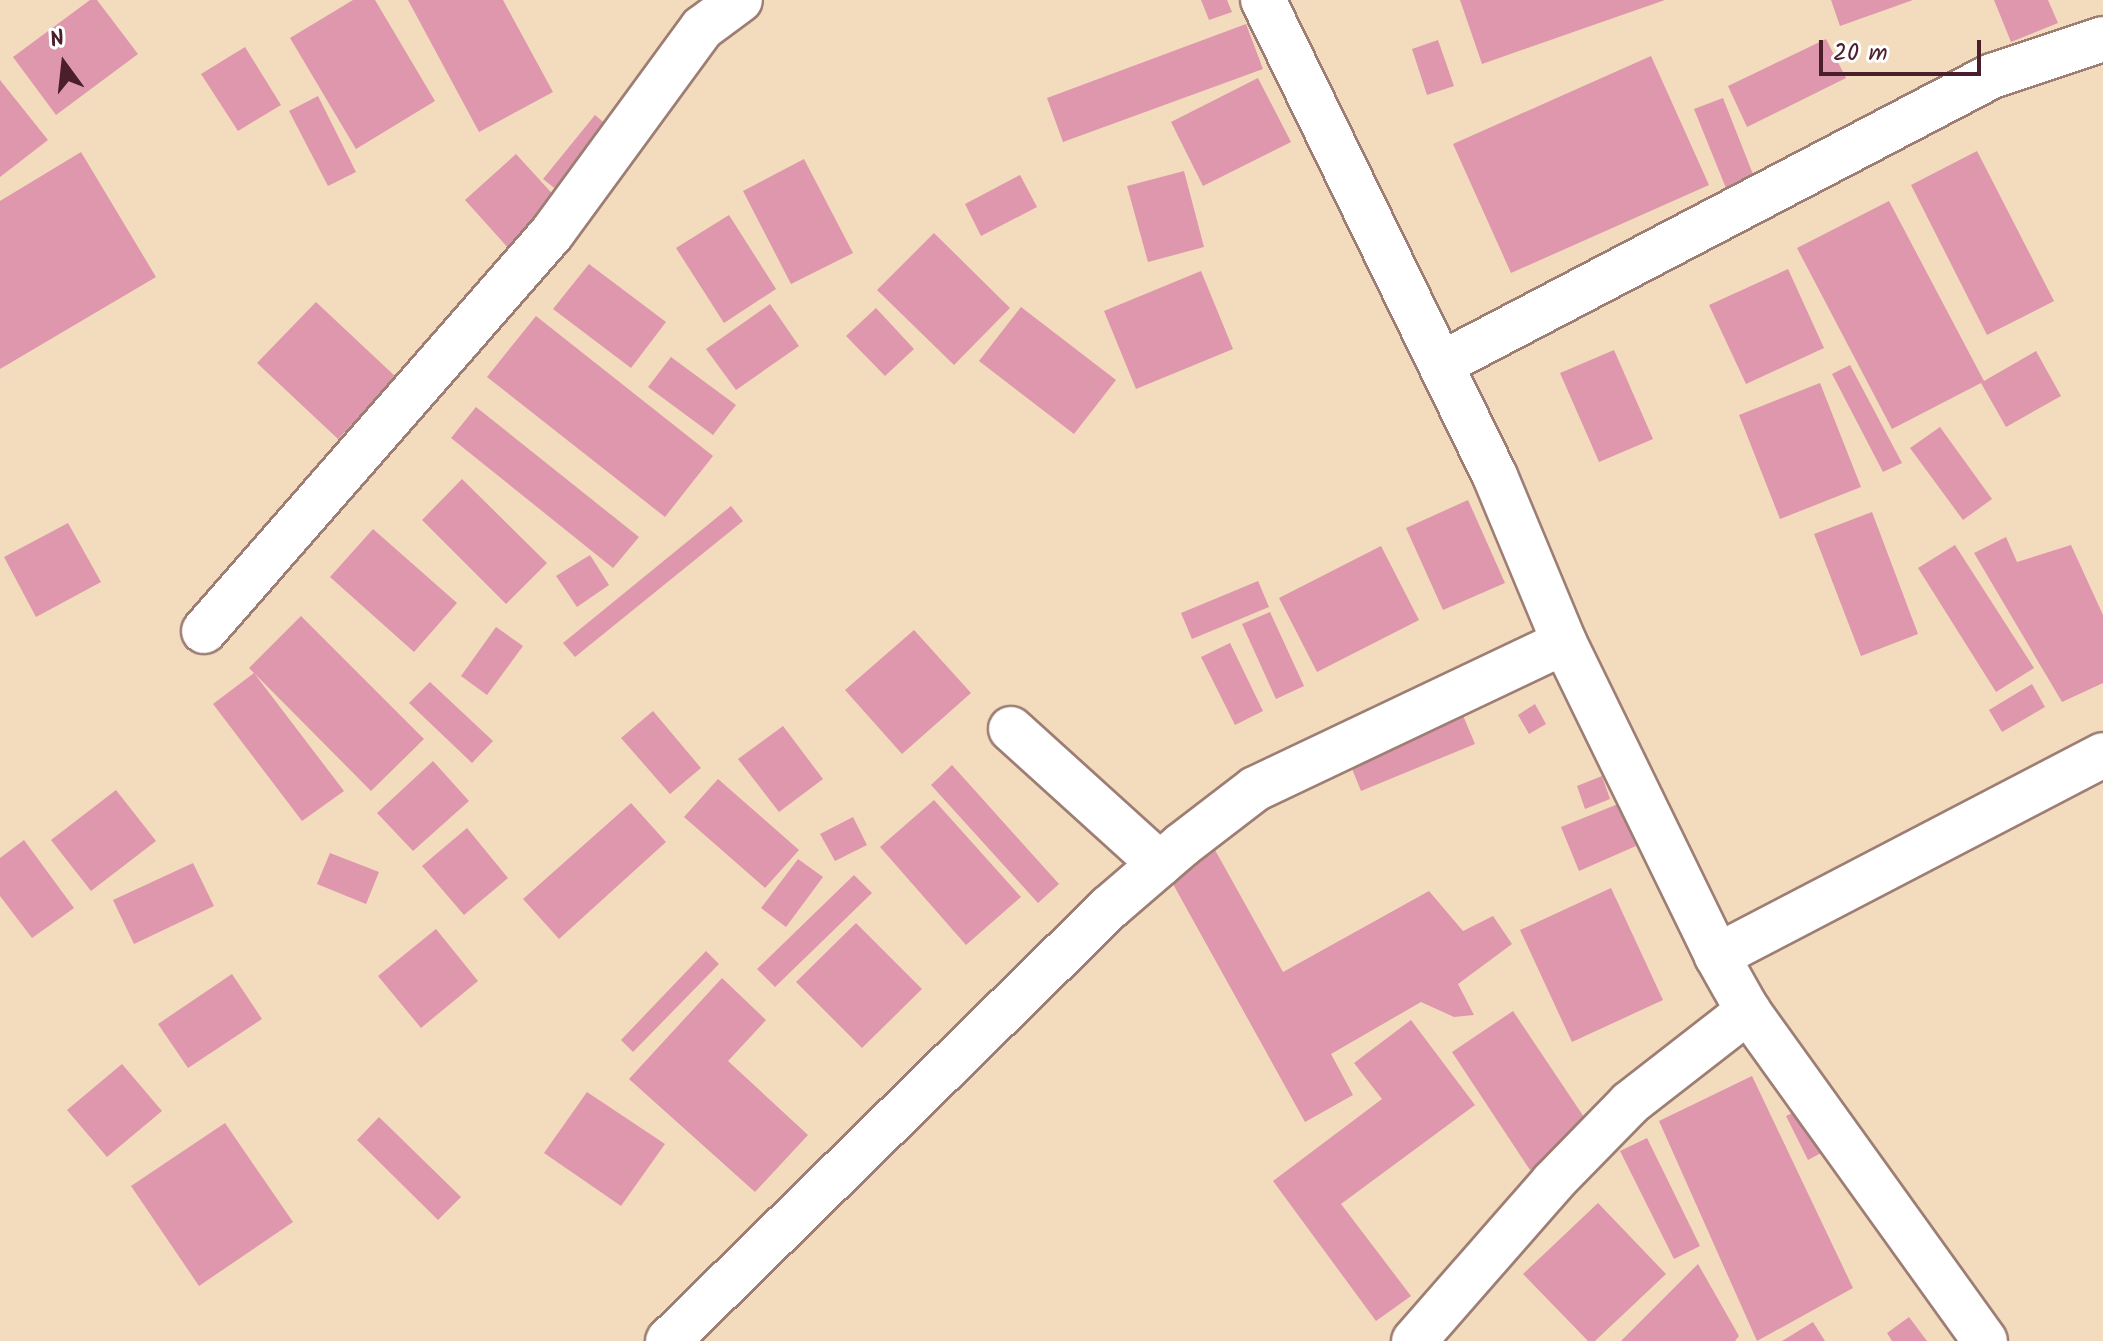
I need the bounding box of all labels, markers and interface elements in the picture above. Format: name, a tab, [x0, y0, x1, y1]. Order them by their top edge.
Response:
text: N	[46, 22, 69, 59]
north arrow	[24, 24, 104, 104]
scale bar	[1823, 24, 1985, 74]
text: 20 m	[1833, 34, 1888, 73]

